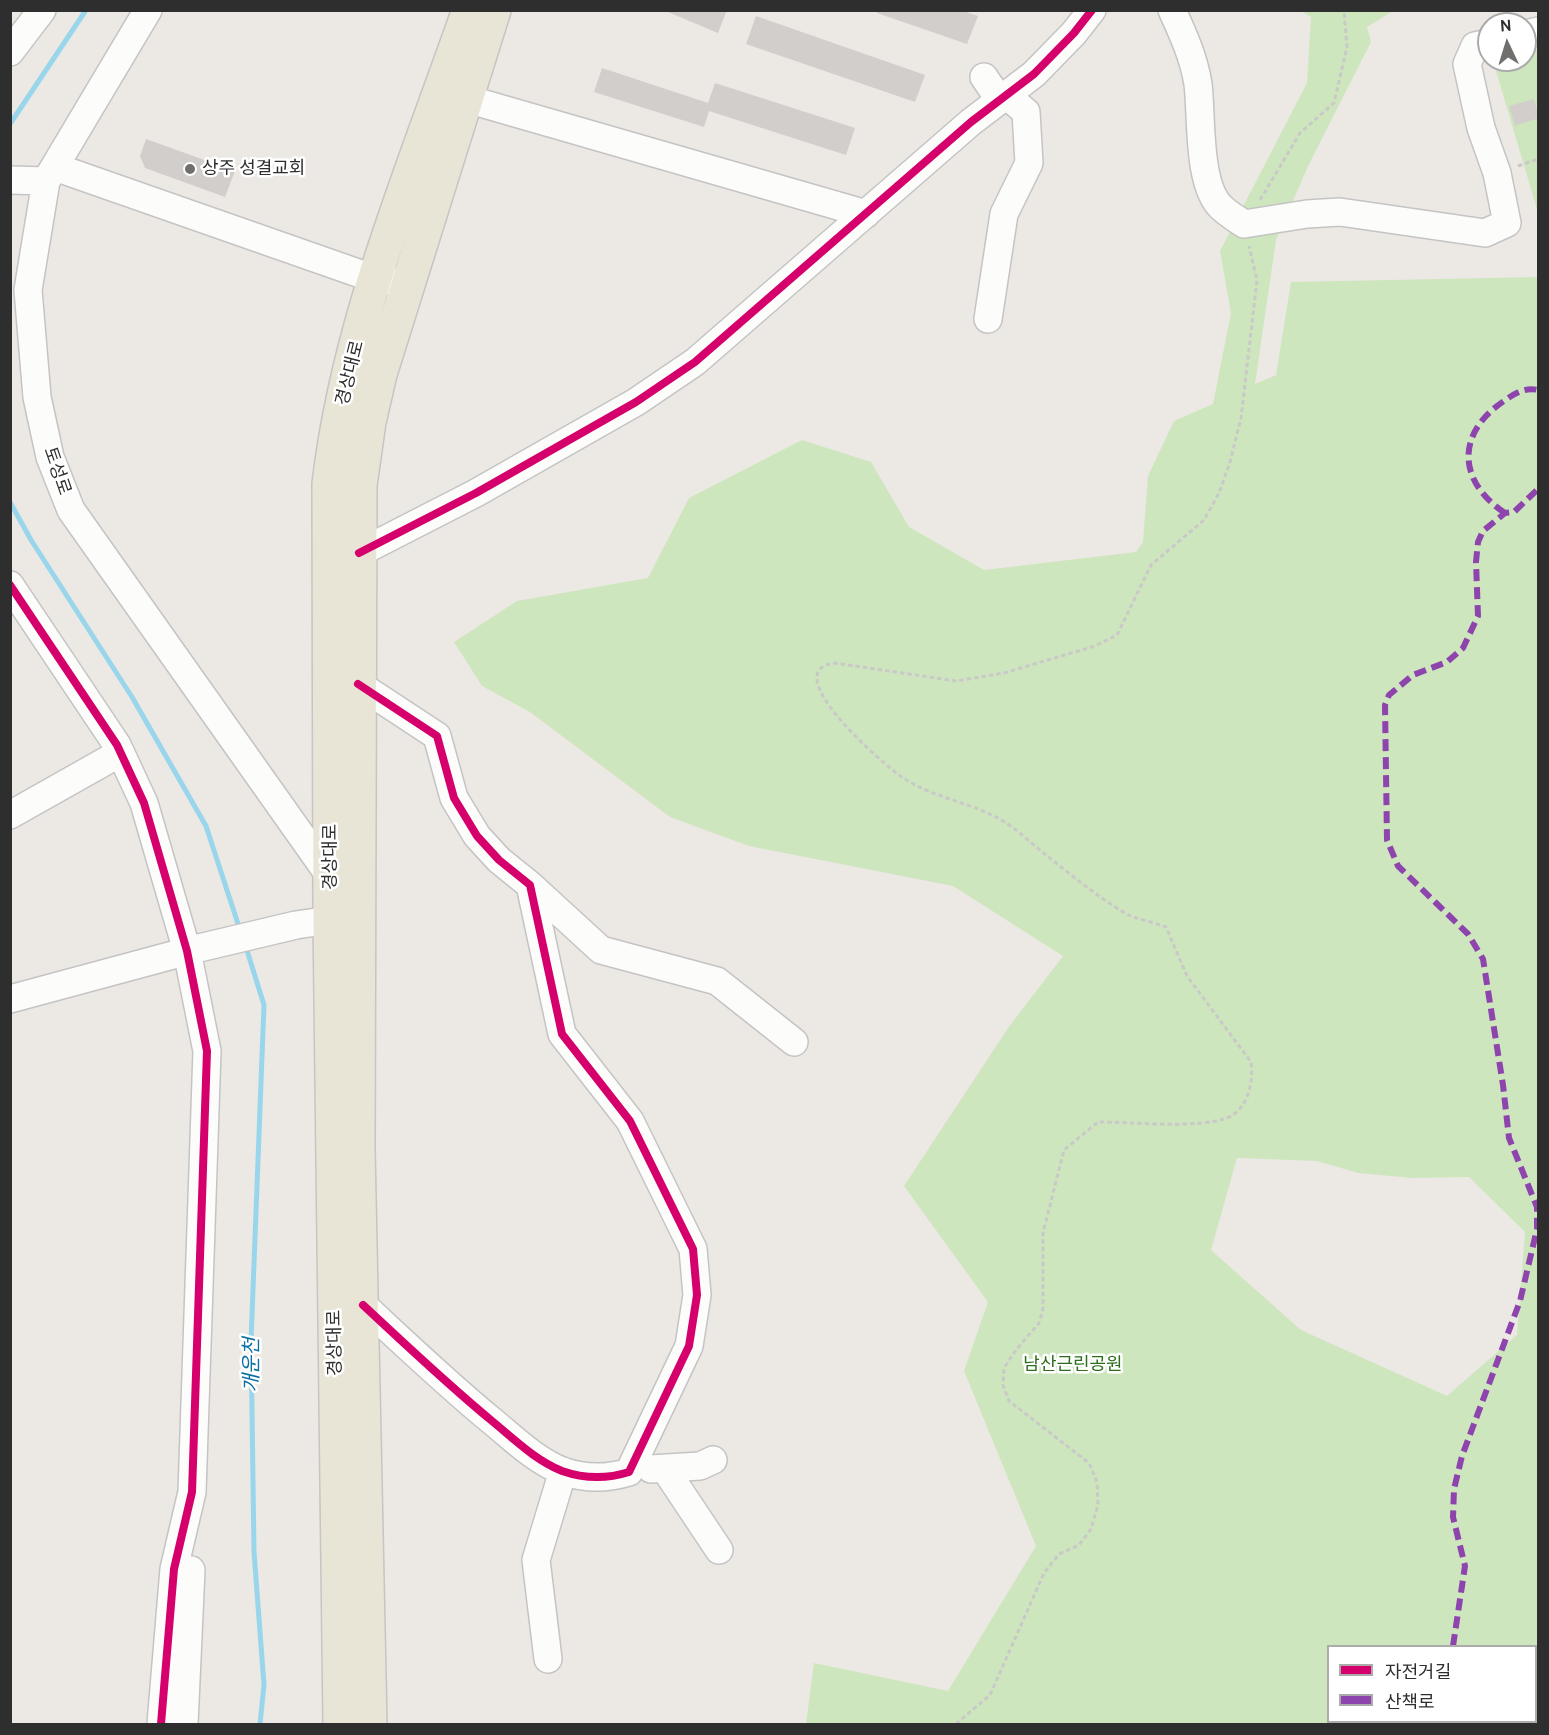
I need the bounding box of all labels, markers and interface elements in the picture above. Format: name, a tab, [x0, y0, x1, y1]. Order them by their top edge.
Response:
north arrow	[1477, 12, 1537, 72]
text: N	[1500, 16, 1512, 35]
place label: 상주 성결교회	[202, 158, 305, 180]
marker: 상주 성결교회	[183, 162, 197, 176]
street label: 경상대로	[332, 338, 368, 408]
street label: 토성로	[39, 444, 75, 498]
street label: 경상대로	[320, 824, 342, 890]
street label: 경상대로	[324, 1310, 346, 1376]
water label: 개운천	[240, 1337, 264, 1393]
park label: 남산근린공원	[1023, 1354, 1123, 1376]
legend	[1327, 1645, 1537, 1723]
text: 자전거길	[1385, 1661, 1451, 1683]
text: 산책로	[1385, 1691, 1435, 1713]

